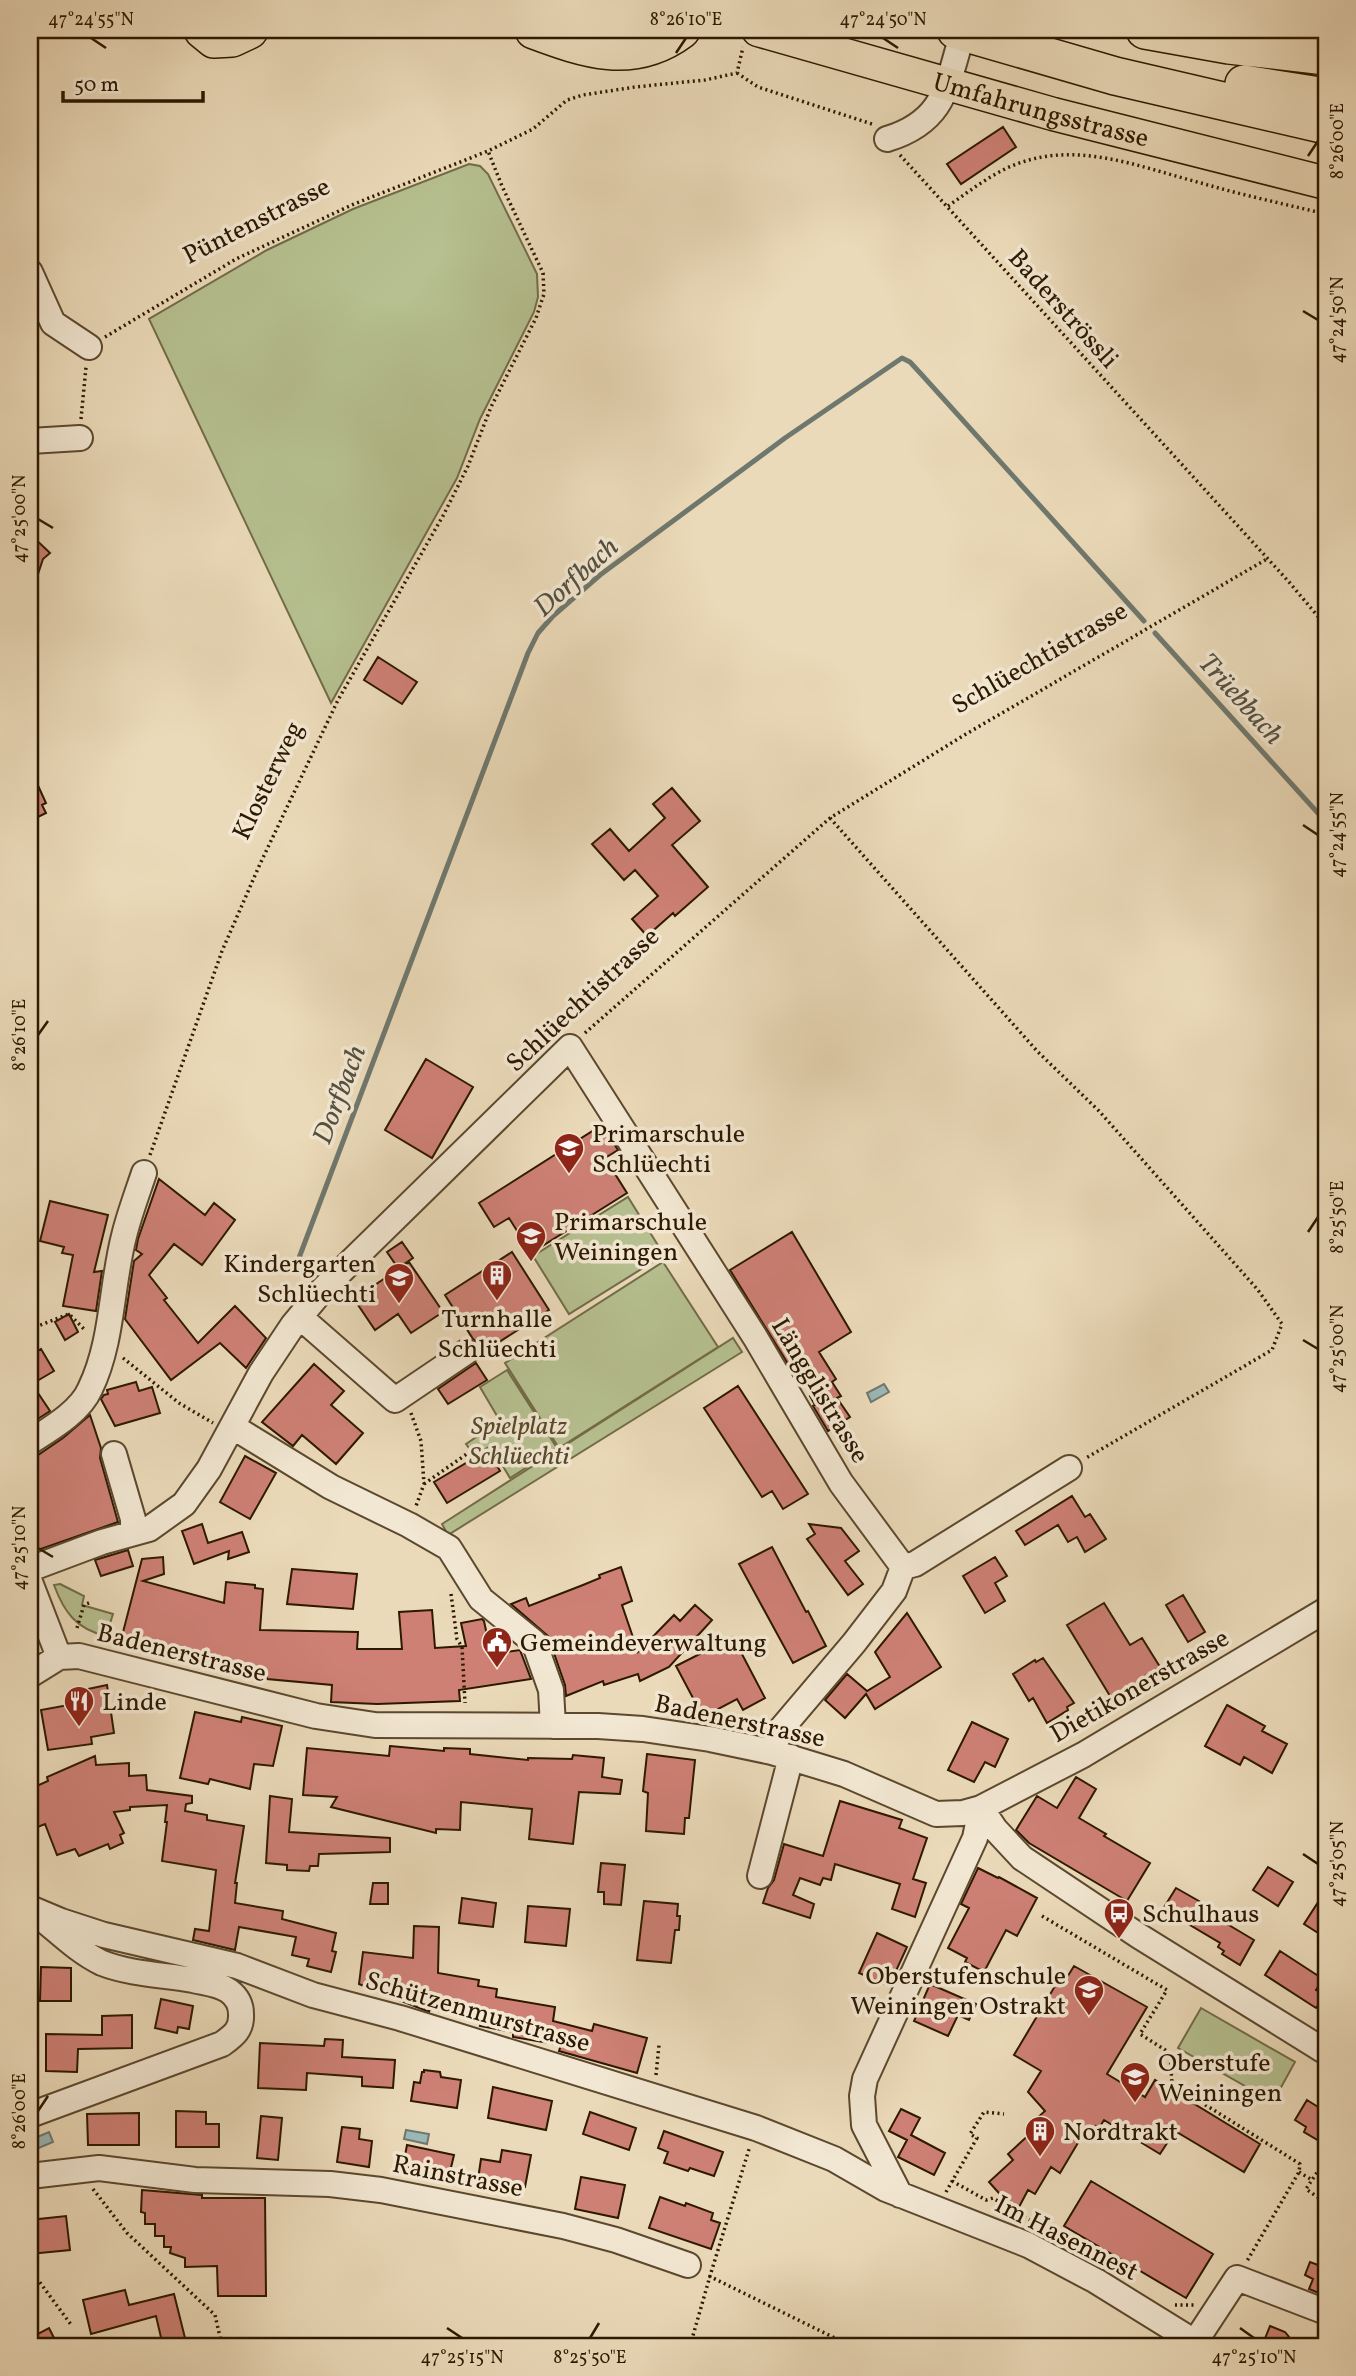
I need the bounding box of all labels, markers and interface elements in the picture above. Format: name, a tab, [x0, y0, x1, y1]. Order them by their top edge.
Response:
text: 47°24'55"N	[48, 8, 134, 33]
text: 8°26'10"E	[650, 8, 722, 33]
text: 47°24'50"N	[839, 8, 927, 33]
scale bar	[63, 60, 203, 104]
street label: Umfahrungsstrasse	[928, 65, 1152, 158]
text: 50 m	[74, 71, 119, 100]
text: 8°26'00"E	[1326, 103, 1351, 179]
street label: Püntenstrasse	[177, 169, 337, 274]
street label: Baderströssli	[999, 242, 1126, 377]
text: 47°24'50"N	[1326, 276, 1351, 364]
text: 47°25'00"N	[8, 475, 33, 563]
water label: Dorfbach	[525, 529, 628, 627]
street label: Schlüechtistrasse	[945, 594, 1135, 724]
water label: Trüebbach	[1188, 645, 1292, 754]
street label: Klosterweg	[225, 715, 313, 846]
text: 47°24'55"N	[1326, 792, 1351, 878]
street label: Schlüechtistrasse	[499, 920, 668, 1081]
text: 8°26'10"E	[8, 999, 33, 1071]
water label: Dorfbach	[304, 1040, 377, 1150]
place label: Primarschule Schlüechti	[592, 1117, 745, 1183]
school or university icon: Primarschule Schlüechti	[552, 1131, 586, 1175]
text: 8°25'50"E	[1326, 1180, 1351, 1254]
place label: Primarschule Weiningen	[554, 1205, 707, 1271]
school or university icon: Primarschule Weiningen	[514, 1219, 548, 1263]
place label: Kindergarten Schlüechti	[223, 1247, 376, 1313]
building icon: Turnhalle Schlüechti	[480, 1258, 514, 1302]
school or university icon: Kindergarten Schlüechti	[382, 1261, 416, 1305]
place label: Turnhalle Schlüechti	[437, 1302, 557, 1368]
text: 47°25'00"N	[1326, 1305, 1351, 1393]
street label: Längglistrasse	[762, 1312, 877, 1471]
park label: Spielplatz Schlüechti	[469, 1409, 570, 1475]
text: 47°25'10"N	[8, 1506, 33, 1590]
street label: Badenerstrasse	[93, 1615, 270, 1692]
street label: Dietikonerstrasse	[1044, 1621, 1236, 1753]
public building icon: Gemeindeverwaltung	[480, 1625, 514, 1669]
place label: Gemeindeverwaltung	[520, 1626, 767, 1662]
restaurant icon: Linde	[62, 1684, 96, 1728]
place label: Linde	[102, 1685, 167, 1721]
street label: Badenerstrasse	[651, 1686, 828, 1758]
text: 47°25'05"N	[1326, 1821, 1351, 1907]
bus stop icon: Schulhaus	[1102, 1896, 1136, 1940]
place label: Schulhaus	[1142, 1897, 1260, 1933]
place label: Oberstufenschule Weiningen Ostrakt	[850, 1959, 1066, 2025]
street label: Schützenmurstrasse	[361, 1964, 594, 2062]
school or university icon: Oberstufenschule Weiningen Ostrakt	[1072, 1973, 1106, 2017]
place label: Oberstufe Weiningen	[1158, 2046, 1282, 2112]
school or university icon: Oberstufe Weiningen	[1118, 2060, 1152, 2104]
text: 8°26'00"E	[8, 2073, 33, 2149]
building icon: Nordtrakt	[1023, 2114, 1057, 2158]
place label: Nordtrakt	[1063, 2115, 1178, 2151]
street label: Rainstrasse	[389, 2147, 526, 2207]
street label: Im Hasennest	[988, 2187, 1144, 2290]
text: 47°25'15"N	[420, 2346, 504, 2371]
text: 8°25'50"E	[553, 2346, 627, 2371]
text: 47°25'10"N	[1212, 2346, 1296, 2371]

